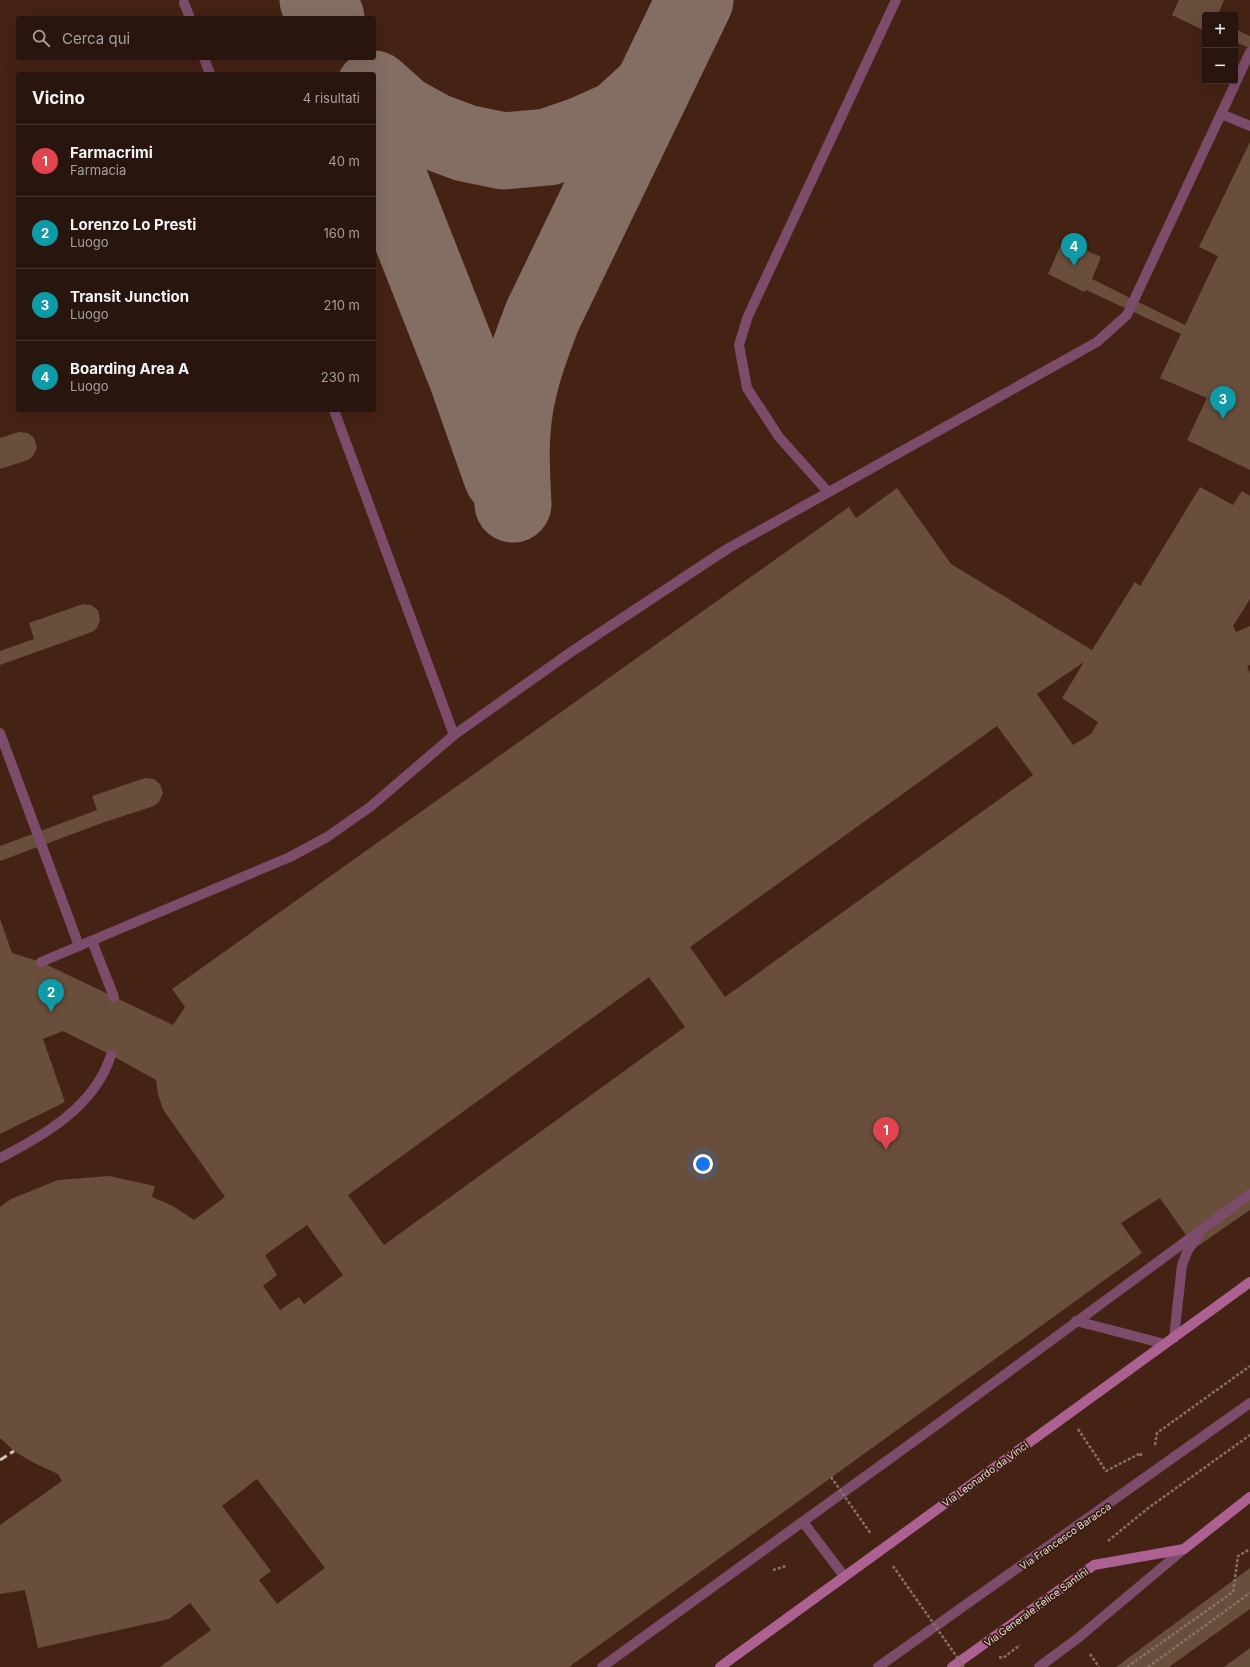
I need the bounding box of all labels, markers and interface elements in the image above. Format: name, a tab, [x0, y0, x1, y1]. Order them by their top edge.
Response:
map controls	[1202, 12, 1238, 84]
button: +	[1202, 12, 1238, 48]
search box	[16, 16, 376, 60]
icon: search	[30, 27, 52, 49]
text: Cerca qui	[62, 29, 130, 48]
button: −	[1202, 48, 1238, 84]
text: Vicino	[32, 88, 85, 108]
text: 4 risultati	[303, 90, 360, 106]
text: Farmacrimi	[70, 143, 153, 162]
text: 1	[42, 153, 48, 169]
text: 40 m	[328, 153, 360, 169]
text: Farmacia	[70, 162, 126, 178]
text: Lorenzo Lo Presti	[70, 215, 196, 234]
text: 2	[41, 225, 49, 241]
text: 160 m	[323, 225, 360, 241]
pin: 4	[1061, 233, 1087, 266]
text: Luogo	[70, 234, 109, 250]
text: Transit Junction	[70, 287, 189, 306]
text: 3	[41, 297, 49, 313]
text: 210 m	[324, 297, 360, 313]
text: Luogo	[70, 306, 109, 322]
text: Boarding Area A	[70, 359, 189, 378]
text: 4	[41, 369, 49, 385]
text: 230 m	[321, 369, 360, 385]
text: Luogo	[70, 378, 109, 394]
pin: 3	[1210, 386, 1236, 419]
pin: 2	[38, 979, 64, 1012]
pin: 1	[873, 1117, 899, 1150]
your location	[693, 1154, 713, 1174]
street label: Via Leonardo da Vinci	[940, 1439, 1030, 1509]
street label: Via Francesco Baracca	[1017, 1500, 1113, 1572]
street label: Via Generale Felice Santini	[982, 1565, 1090, 1649]

